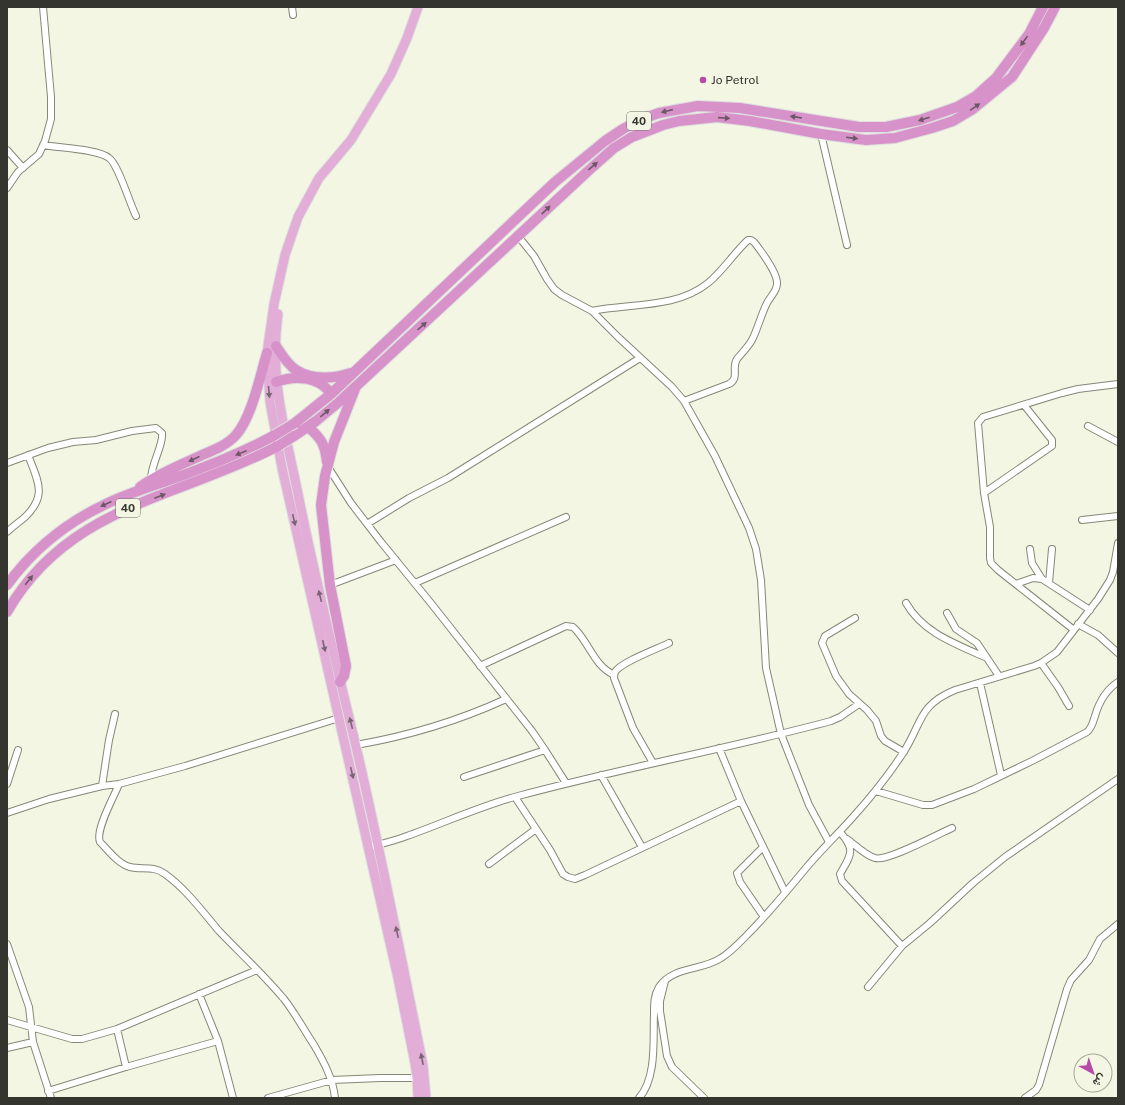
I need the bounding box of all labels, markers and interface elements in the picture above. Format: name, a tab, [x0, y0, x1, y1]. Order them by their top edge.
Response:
one-way arrow	[1020, 36, 1028, 47]
place label: Jo Petrol	[711, 73, 759, 87]
marker: Jo Petrol	[698, 75, 708, 85]
one-way arrow	[970, 103, 981, 111]
one-way arrow	[661, 109, 674, 115]
road number: 40	[627, 112, 651, 130]
one-way arrow	[718, 114, 730, 121]
one-way arrow	[790, 114, 802, 120]
one-way arrow	[918, 116, 930, 122]
one-way arrow	[846, 135, 858, 141]
one-way arrow	[587, 162, 598, 171]
one-way arrow	[541, 205, 551, 215]
one-way arrow	[417, 322, 426, 331]
one-way arrow	[266, 386, 273, 398]
one-way arrow	[320, 409, 330, 418]
one-way arrow	[234, 450, 246, 456]
one-way arrow	[188, 456, 199, 462]
one-way arrow	[154, 492, 166, 498]
road number: 40	[116, 499, 140, 517]
one-way arrow	[100, 501, 112, 507]
one-way arrow	[292, 513, 298, 526]
one-way arrow	[25, 575, 33, 586]
one-way arrow	[317, 590, 323, 603]
one-way arrow	[321, 640, 327, 652]
one-way arrow	[347, 717, 353, 729]
one-way arrow	[349, 767, 355, 779]
one-way arrow	[394, 926, 400, 938]
one-way arrow	[419, 1053, 425, 1065]
north arrow	[1073, 1053, 1113, 1093]
text: ش	[1090, 1071, 1108, 1090]

